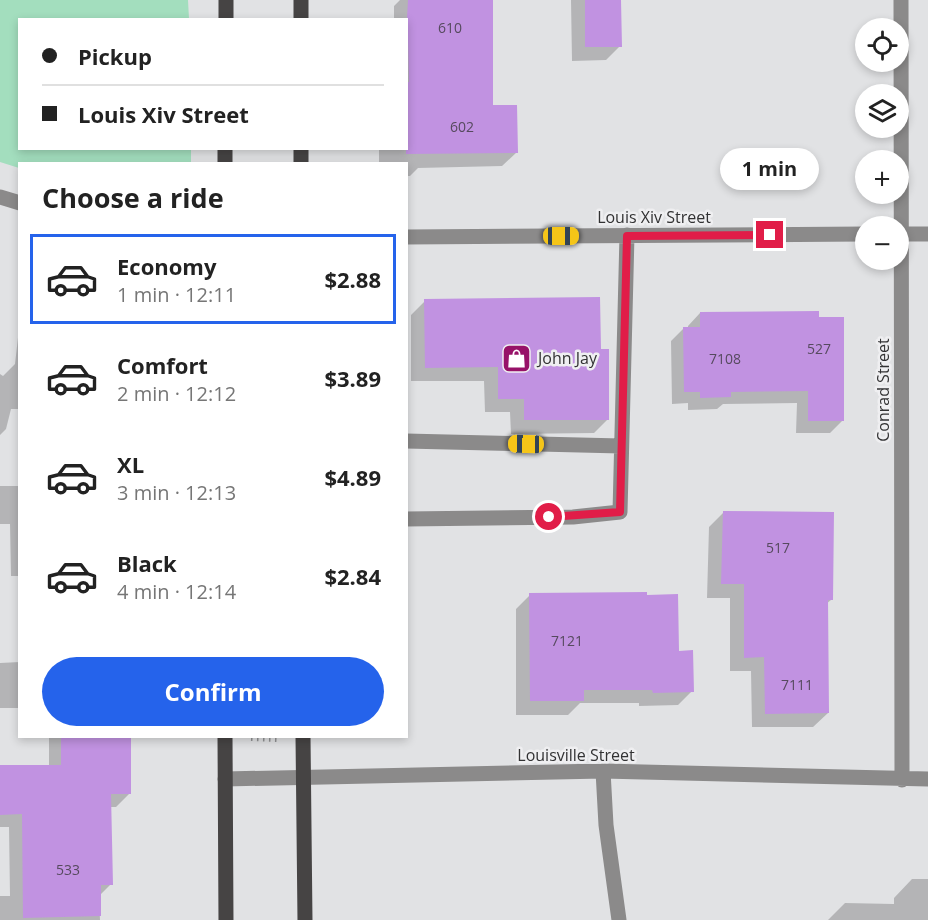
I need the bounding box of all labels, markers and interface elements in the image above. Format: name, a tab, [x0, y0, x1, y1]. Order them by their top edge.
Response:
house number: 610	[438, 18, 462, 37]
map controls	[855, 18, 909, 270]
button: locate	[855, 18, 909, 72]
text: Pickup	[78, 41, 152, 71]
button: layers	[855, 84, 909, 138]
text: Louis Xiv Street	[78, 99, 249, 129]
house number: 602	[450, 117, 474, 136]
callout: 1 min	[720, 148, 820, 190]
button: +	[855, 150, 909, 204]
text: 1 min	[742, 155, 797, 182]
text: Choose a ride	[42, 179, 224, 216]
street label: Louis Xiv Street	[597, 206, 711, 228]
button: −	[855, 216, 909, 270]
route end	[756, 221, 783, 248]
car	[543, 227, 579, 245]
text: Economy	[117, 251, 216, 281]
icon: car	[45, 252, 99, 306]
text: $2.88	[324, 264, 381, 294]
text: 1 min · 12:11	[117, 281, 236, 308]
street label: Conrad Street	[872, 338, 894, 442]
house number: 527	[807, 339, 831, 358]
shop icon: John Jay	[501, 342, 533, 374]
place label: John Jay	[536, 347, 598, 369]
house number: 7108	[709, 349, 741, 368]
text: Comfort	[117, 350, 208, 380]
icon: car	[45, 351, 99, 405]
text: $3.89	[324, 363, 381, 393]
text: 2 min · 12:12	[117, 380, 236, 407]
car	[508, 435, 544, 453]
text: XL	[117, 449, 144, 479]
icon: car	[45, 450, 99, 504]
text: $4.89	[324, 462, 381, 492]
text: 3 min · 12:13	[117, 479, 236, 506]
route start	[535, 503, 562, 530]
house number: 517	[766, 538, 790, 557]
text: Black	[117, 548, 177, 578]
icon: car	[45, 549, 99, 603]
text: $2.84	[324, 561, 381, 591]
text: 4 min · 12:14	[117, 578, 236, 605]
house number: 7121	[551, 631, 583, 650]
button: Confirm	[42, 657, 384, 726]
house number: 7111	[781, 675, 813, 694]
street label: Louisville Street	[517, 744, 635, 766]
house number: 533	[56, 860, 80, 879]

